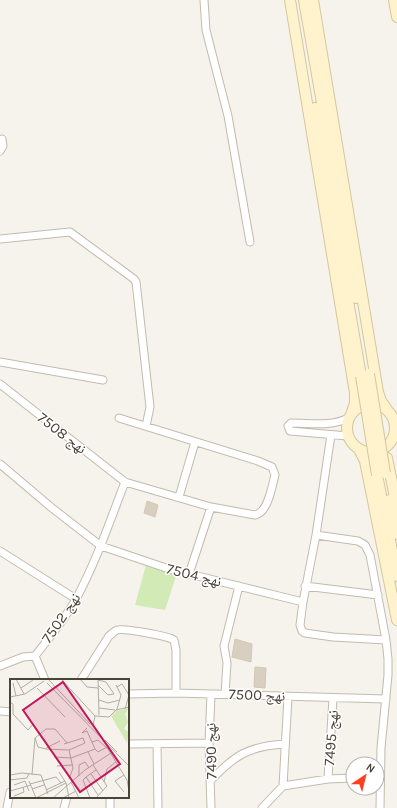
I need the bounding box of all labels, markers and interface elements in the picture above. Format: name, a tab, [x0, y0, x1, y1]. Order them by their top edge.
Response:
street label: نهج 7508	[33, 408, 90, 458]
street label: نهج 7504	[164, 559, 223, 592]
street label: نهج 7502	[38, 590, 85, 647]
inset map	[10, 679, 129, 798]
street label: نهج 7500	[228, 685, 286, 706]
street label: نهج 7495	[320, 709, 343, 767]
street label: نهج 7490	[202, 723, 221, 779]
north arrow	[345, 756, 385, 796]
text: N	[363, 761, 377, 776]

